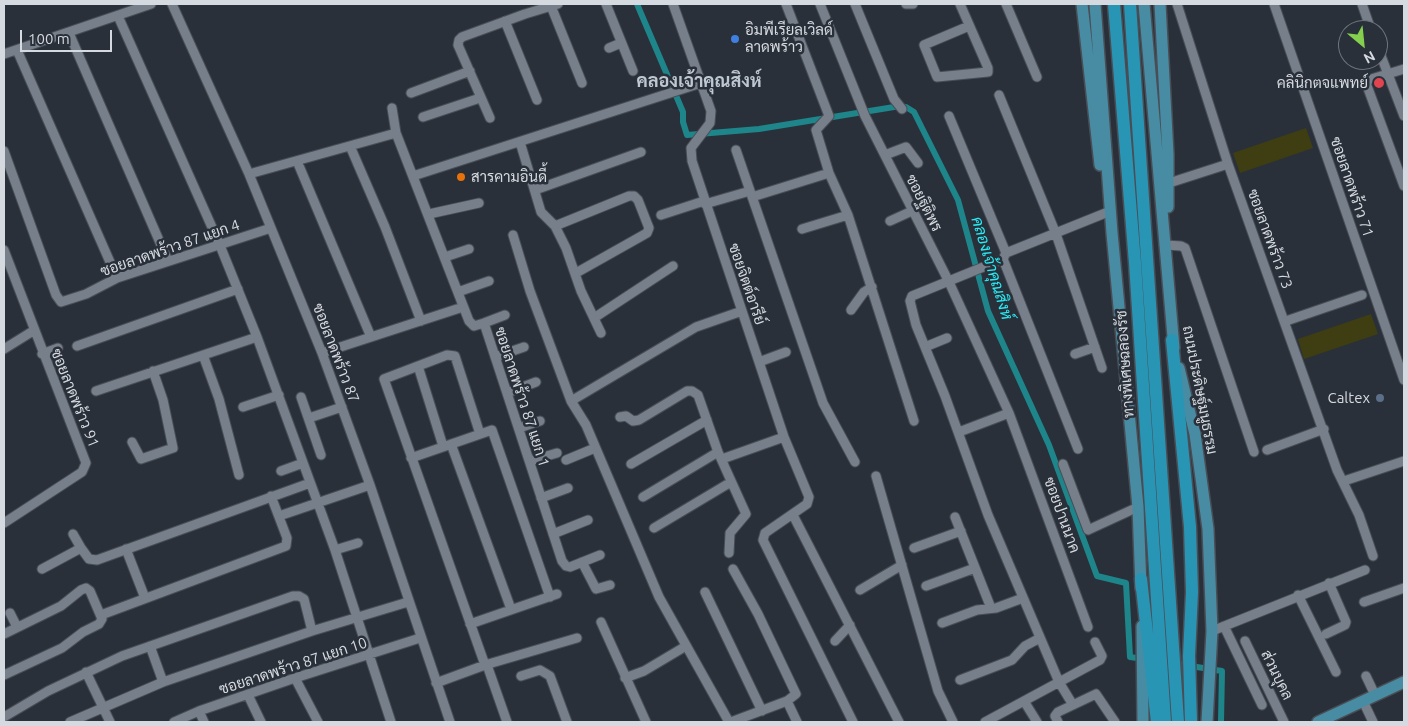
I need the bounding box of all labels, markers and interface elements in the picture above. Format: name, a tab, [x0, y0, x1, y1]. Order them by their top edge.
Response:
scale bar	[22, 20, 115, 52]
north arrow	[1338, 20, 1388, 70]
place label: อิมพีเรียลเวิลด์ ลาดพร้าว	[745, 21, 833, 56]
text: 100 m	[28, 30, 70, 47]
marker: อิมพีเรียลเวิลด์ ลาดพร้าว	[729, 33, 741, 45]
text: N	[1361, 48, 1378, 67]
district label: คลองเจ้าคุณสิงห์	[636, 70, 762, 92]
place label: คลินิกตจแพทย์	[1277, 74, 1368, 92]
marker: คลินิกตจแพทย์	[1372, 76, 1386, 90]
street label: ซอยลาดพร้าว 71	[1326, 135, 1378, 239]
place label: สารคามอินดี้	[471, 168, 547, 186]
marker: สารคามอินดี้	[455, 171, 467, 183]
street label: ซอยฐิติพร	[902, 171, 946, 235]
street label: ซอยลาดพร้าว 73	[1244, 187, 1296, 291]
water label: คลองเจ้าคุณสิงห์	[967, 214, 1017, 322]
street label: ซอยลาดพร้าว 87 แยก 4	[98, 216, 242, 280]
street label: ซอยจิตต์อารีย์	[725, 241, 769, 327]
street label: ซอยลาดพร้าว 87	[309, 301, 363, 405]
street label: ทางพิเศษฉลองรัช	[1112, 310, 1138, 418]
street label: ถนนประดิษฐ์มนูธรรม	[1179, 324, 1221, 456]
street label: ซอยลาดพร้าว 87 แยก 1	[491, 325, 553, 469]
street label: ซอยลาดพร้าว 91	[47, 346, 103, 450]
place label: Caltex	[1327, 389, 1370, 407]
marker: Caltex	[1374, 392, 1386, 404]
street label: ซอยปานนาค	[1040, 475, 1084, 555]
street label: ซอยลาดพร้าว 87 แยก 10	[217, 634, 369, 698]
street label: ส่วนบุคล	[1257, 647, 1297, 703]

